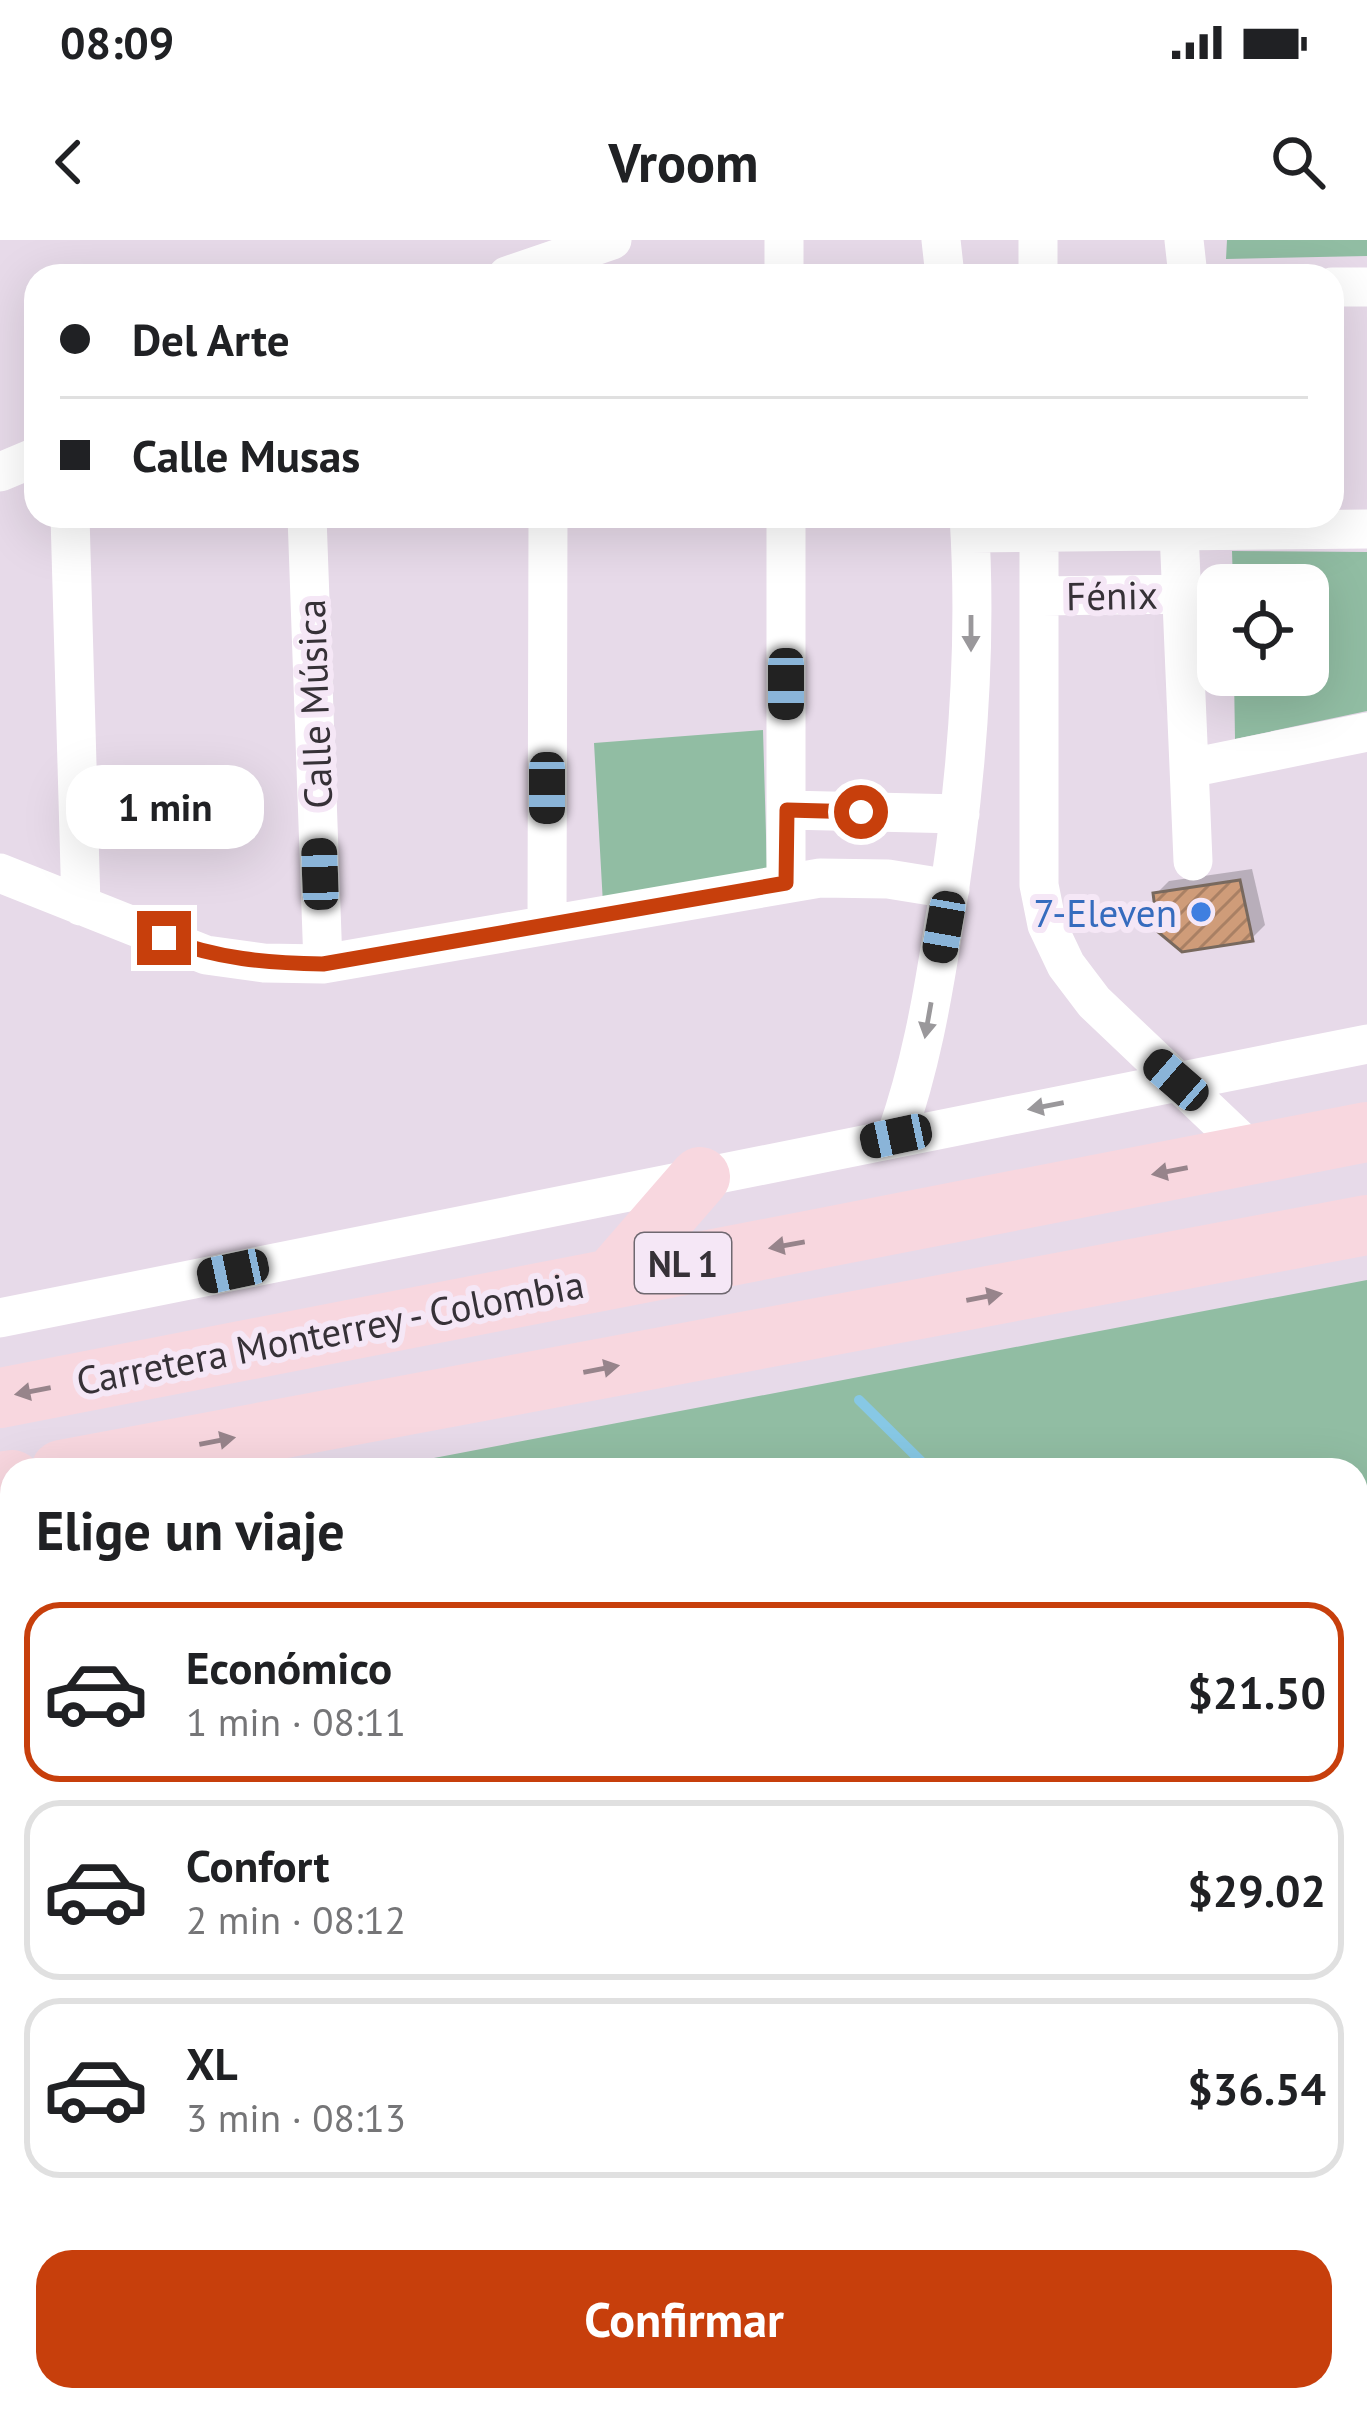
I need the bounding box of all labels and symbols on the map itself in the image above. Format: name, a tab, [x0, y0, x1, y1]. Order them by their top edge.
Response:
street label: Fénix	[1066, 569, 1158, 621]
street label: Calle Música	[285, 598, 343, 810]
one-way arrow	[961, 615, 981, 653]
car	[768, 648, 804, 720]
car	[529, 752, 565, 824]
callout: 1 min	[65, 764, 263, 848]
route start	[834, 785, 888, 839]
car	[301, 837, 339, 911]
place label: 7-Eleven	[1033, 887, 1177, 938]
car	[920, 888, 968, 966]
marker: 7-Eleven	[1188, 899, 1214, 925]
route end	[137, 911, 191, 965]
one-way arrow	[919, 1002, 938, 1039]
car	[1137, 1043, 1215, 1117]
one-way arrow	[1026, 1097, 1064, 1116]
car	[857, 1111, 935, 1161]
one-way arrow	[1150, 1162, 1188, 1181]
road number: NL 1	[635, 1233, 731, 1293]
one-way arrow	[768, 1236, 805, 1255]
car	[194, 1246, 272, 1296]
street label: Carretera Monterrey - Colombia	[72, 1258, 588, 1406]
one-way arrow	[966, 1287, 1003, 1306]
one-way arrow	[582, 1359, 620, 1378]
one-way arrow	[14, 1382, 51, 1401]
one-way arrow	[199, 1431, 237, 1450]

